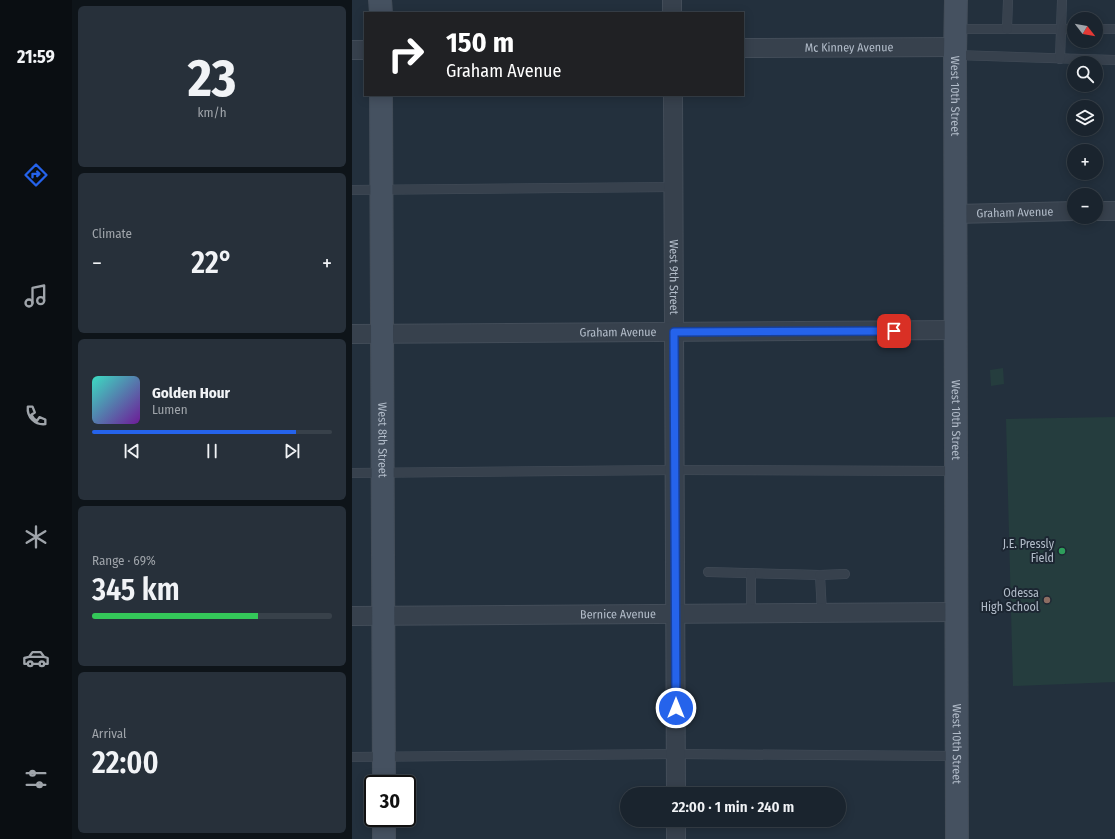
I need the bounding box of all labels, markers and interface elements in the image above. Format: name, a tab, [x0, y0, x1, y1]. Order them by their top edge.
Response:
north arrow	[1067, 12, 1103, 48]
map controls	[1067, 12, 1103, 224]
text: 150 m	[446, 26, 514, 59]
icon: right	[380, 28, 432, 80]
street label: Mc Kinney Avenue	[805, 40, 893, 55]
text: 21:59	[17, 46, 55, 68]
text: 23	[188, 47, 236, 110]
street label: West 10th Street	[948, 56, 962, 136]
button: search	[1067, 56, 1103, 92]
text: Graham Avenue	[446, 60, 561, 82]
button: layers	[1067, 100, 1103, 136]
text: km/h	[198, 105, 227, 120]
button: +	[1067, 144, 1103, 180]
icon: directions	[22, 161, 50, 189]
button: −	[1067, 188, 1103, 224]
street label: Graham Avenue	[976, 205, 1054, 220]
text: Climate	[92, 226, 132, 241]
street label: West 9th Street	[667, 239, 681, 315]
text: 22°	[191, 245, 233, 281]
text: −	[92, 250, 102, 277]
text: +	[322, 250, 332, 277]
icon: music	[22, 282, 50, 310]
pin	[877, 314, 911, 348]
icon: arrive	[883, 320, 905, 342]
street label: Graham Avenue	[579, 325, 657, 339]
street label: West 10th Street	[949, 380, 963, 460]
text: Golden Hour	[152, 384, 230, 402]
icon: phone	[22, 402, 50, 430]
text: Lumen	[152, 402, 188, 417]
street label: West 8th Street	[375, 402, 390, 478]
icon: previous	[121, 440, 143, 462]
icon: pause	[201, 440, 223, 462]
icon: next	[281, 440, 303, 462]
icon: climate	[22, 523, 50, 551]
place label: J.E. Pressly Field	[1003, 537, 1055, 565]
marker: J.E. Pressly Field	[1057, 546, 1067, 556]
text: Range · 69%	[92, 553, 156, 568]
text: 345 km	[92, 572, 180, 608]
place label: Odessa High School	[981, 586, 1039, 614]
marker: Odessa High School	[1042, 595, 1052, 605]
street label: Bernice Avenue	[580, 607, 656, 621]
icon: car	[22, 644, 50, 672]
position arrow	[655, 687, 697, 729]
street label: West 10th Street	[950, 704, 964, 784]
text: Arrival	[92, 726, 126, 741]
text: 22:00	[92, 745, 159, 781]
icon: filters	[22, 765, 50, 793]
speed limit sign: 30	[364, 775, 416, 827]
text: 22:00 · 1 min · 240 m	[672, 798, 794, 816]

